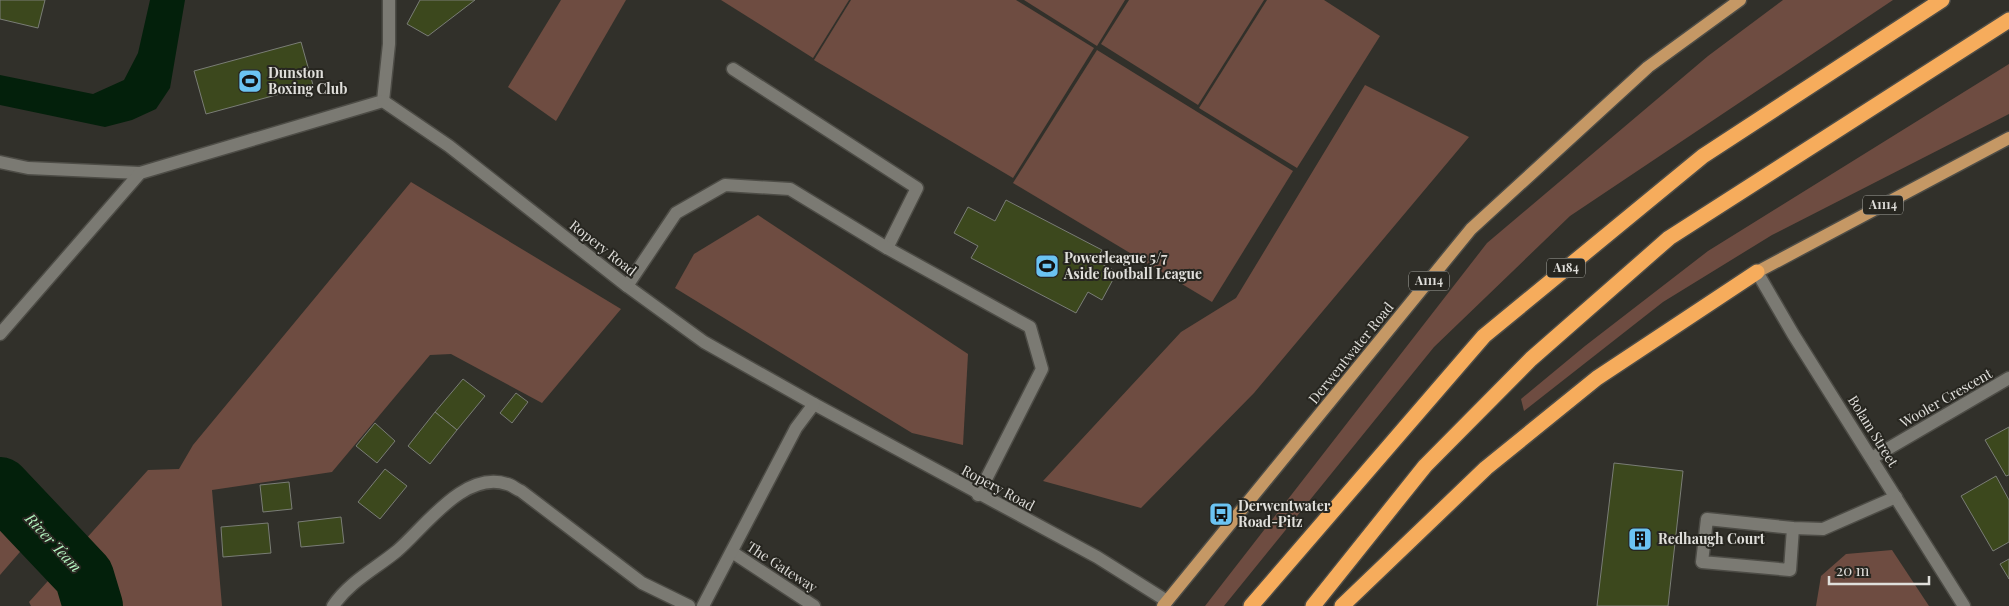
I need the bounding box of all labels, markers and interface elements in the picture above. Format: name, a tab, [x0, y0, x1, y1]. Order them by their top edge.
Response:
place label: Dunston Boxing Club	[268, 63, 347, 98]
sports icon: Dunston Boxing Club	[237, 68, 263, 94]
road number: A1114	[1863, 196, 1903, 214]
street label: Ropery Road	[566, 215, 641, 280]
place label: Powerleague 5/7 Aside football League	[1063, 248, 1202, 283]
sports icon: Powerleague 5/7 Aside football League	[1034, 253, 1060, 279]
road number: A184	[1547, 258, 1585, 278]
road number: A1114	[1409, 272, 1449, 290]
street label: Derwentwater Road	[1304, 298, 1397, 407]
street label: Wooler Crescent	[1895, 363, 1996, 432]
street label: Bolam Street	[1844, 391, 1903, 471]
street label: Ropery Road	[958, 460, 1038, 515]
place label: Derwentwater Road-Pitz	[1238, 496, 1331, 531]
bus stop icon: Derwentwater Road-Pitz	[1208, 501, 1234, 527]
water label: River Team	[21, 508, 86, 576]
building icon: Redhaugh Court	[1627, 526, 1653, 552]
place label: Redhaugh Court	[1658, 529, 1765, 548]
street label: The Gateway	[743, 537, 821, 597]
scale bar	[1829, 554, 1929, 586]
text: 20 m	[1836, 560, 1870, 580]

